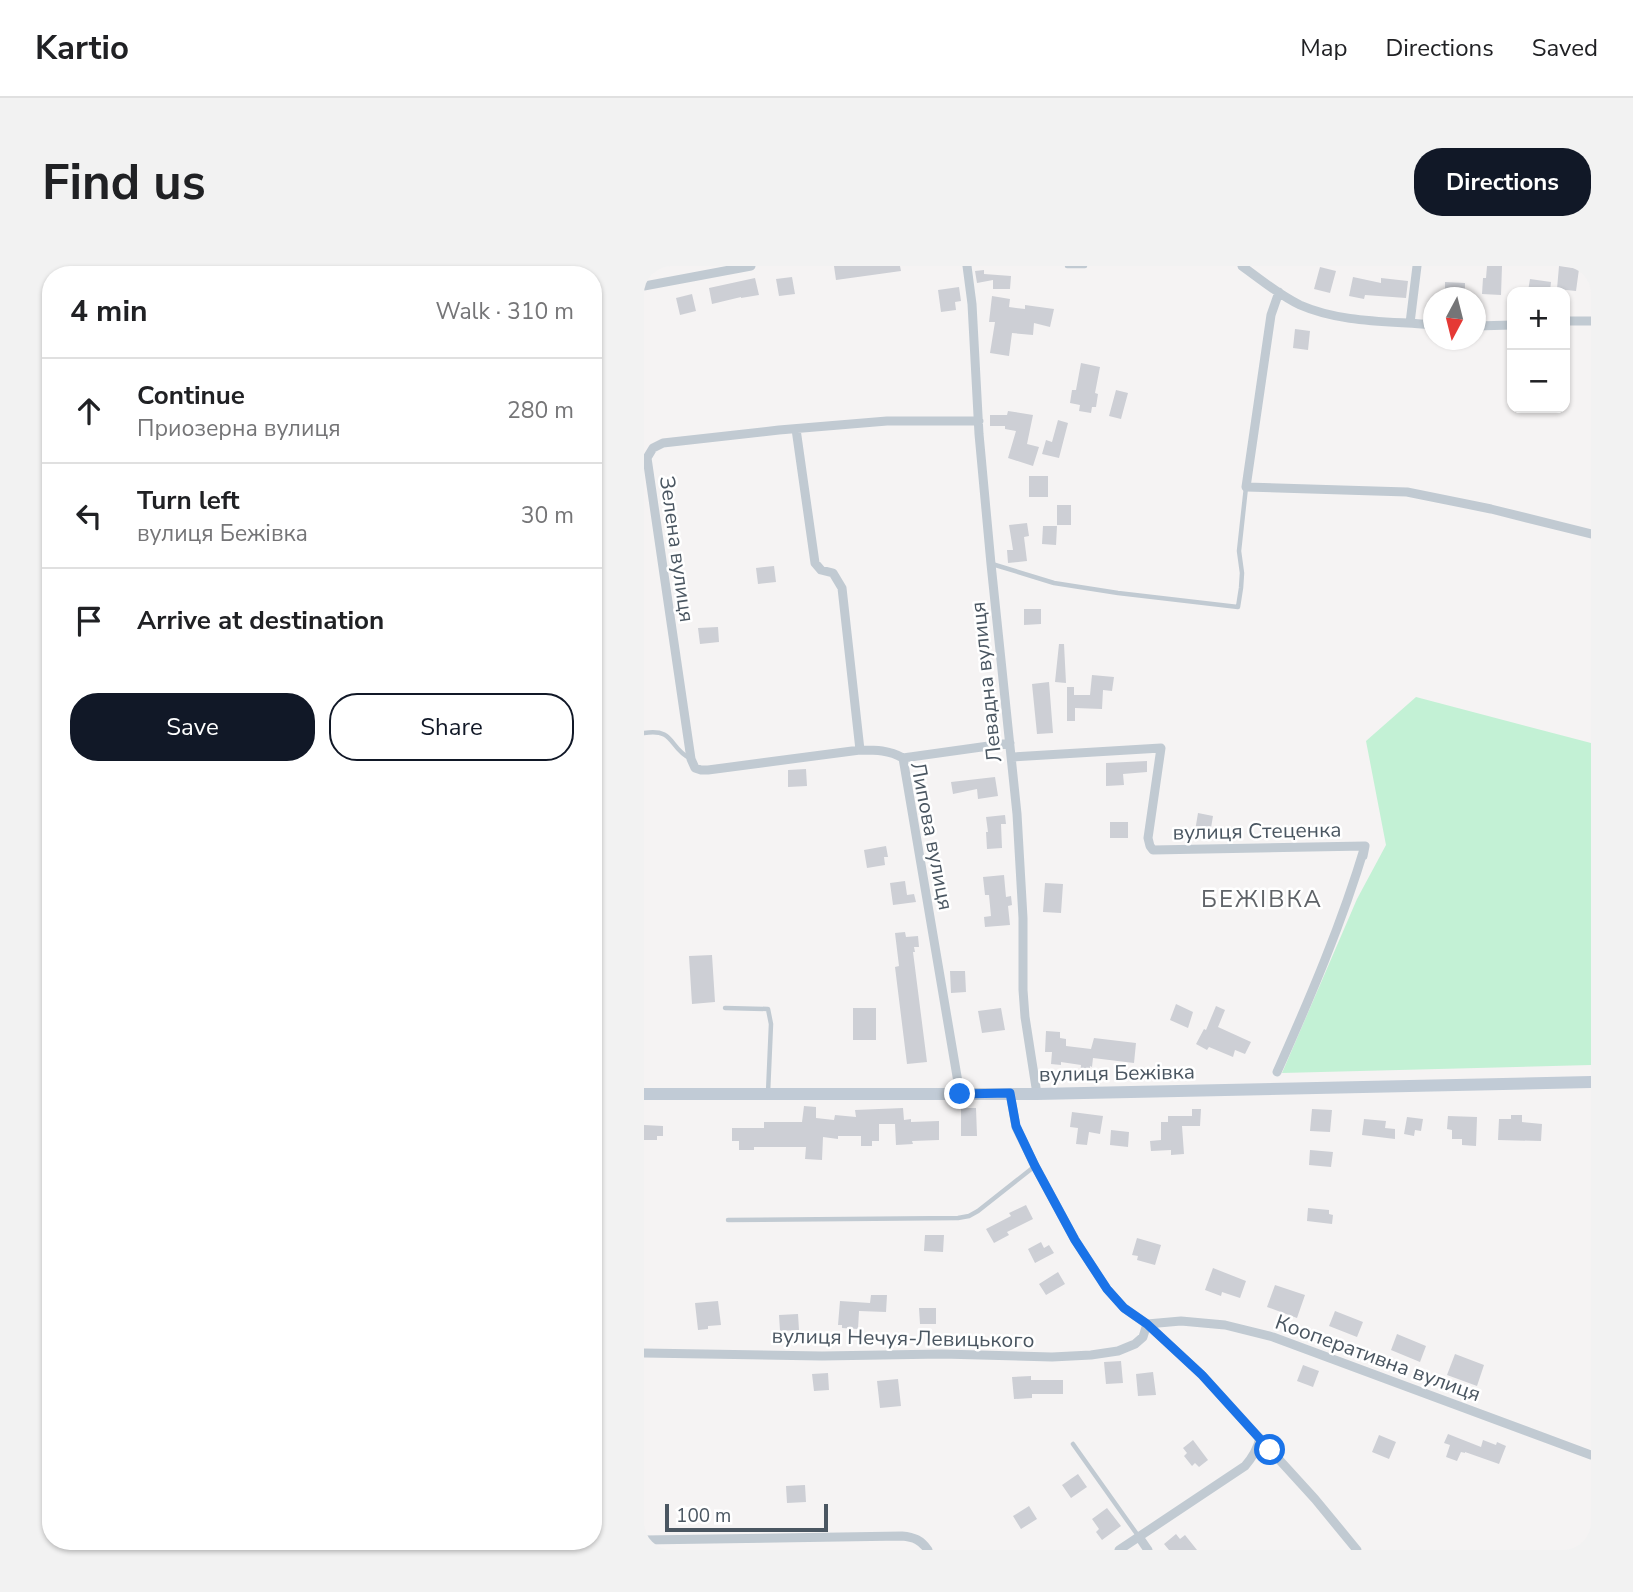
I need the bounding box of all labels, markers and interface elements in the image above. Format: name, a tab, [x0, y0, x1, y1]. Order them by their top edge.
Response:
text: Kartio	[35, 26, 129, 71]
text: Map	[1300, 32, 1347, 64]
text: Directions	[1385, 32, 1494, 64]
text: Saved	[1532, 32, 1598, 64]
button: Directions	[1414, 148, 1591, 216]
text: Find us	[42, 149, 206, 216]
north arrow	[1423, 287, 1486, 350]
map controls	[1507, 287, 1570, 413]
button: +	[1507, 287, 1570, 350]
text: 4 min	[70, 291, 148, 332]
text: Walk · 310 m	[435, 296, 574, 327]
button: −	[1507, 350, 1570, 413]
text: Continue	[137, 378, 245, 413]
icon: ahead	[70, 392, 108, 430]
text: 280 m	[507, 395, 574, 426]
text: Приозерна вулиця	[137, 413, 341, 444]
street label: Зелена вулиця	[653, 474, 701, 624]
text: Turn left	[137, 483, 240, 518]
icon: left	[70, 497, 108, 535]
text: 30 m	[521, 500, 574, 531]
text: вулиця Бежівка	[137, 518, 308, 549]
street label: Левадна вулиця	[964, 600, 1008, 764]
icon: arrive	[70, 602, 108, 640]
text: Arrive at destination	[137, 603, 384, 638]
button: Save	[70, 693, 315, 761]
button: Share	[329, 693, 574, 761]
street label: Липова вулиця	[904, 760, 960, 912]
street label: вулиця Стеценка	[1172, 816, 1342, 846]
district label: БЕЖІВКА	[1201, 883, 1323, 915]
street label: вулиця Бежівка	[1039, 1058, 1195, 1088]
route end	[944, 1078, 975, 1109]
street label: Кооперативна вулиця	[1271, 1308, 1485, 1408]
street label: вулиця Нечуя-Левицького	[771, 1322, 1035, 1354]
route start	[1254, 1434, 1285, 1465]
scale bar	[665, 1501, 828, 1533]
text: 100 m	[676, 1503, 731, 1529]

